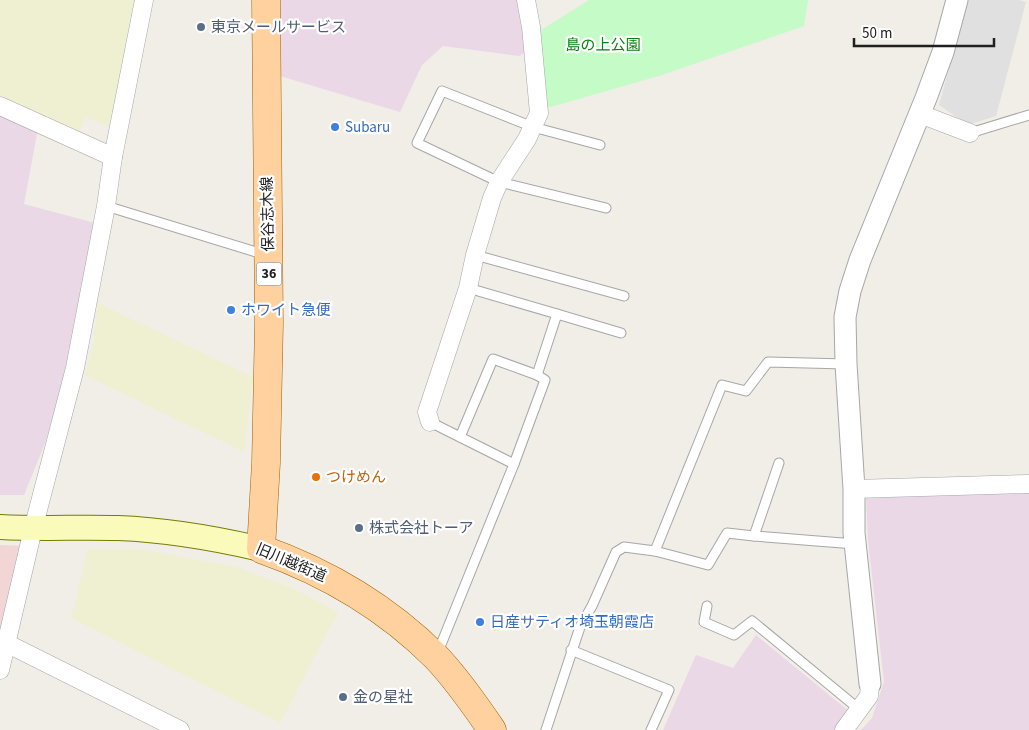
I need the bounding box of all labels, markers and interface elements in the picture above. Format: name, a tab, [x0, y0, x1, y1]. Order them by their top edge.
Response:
scale bar	[854, 15, 994, 47]
place label: 東京メールサービス	[211, 17, 346, 38]
marker: 東京メールサービス	[195, 21, 207, 33]
text: 50 m	[862, 23, 892, 44]
park label: 島の上公園	[565, 35, 641, 56]
place label: Subaru	[345, 117, 390, 138]
marker: Subaru	[329, 121, 341, 133]
street label: 保谷志木線	[257, 176, 279, 252]
road number: 36	[256, 262, 282, 286]
place label: ホワイト急便	[241, 300, 331, 321]
marker: ホワイト急便	[225, 304, 237, 316]
place label: つけめん	[326, 467, 386, 488]
marker: つけめん	[310, 471, 322, 483]
place label: 株式会社トーア	[369, 518, 473, 539]
marker: 株式会社トーア	[353, 522, 365, 534]
street label: 旧川越街道	[252, 539, 330, 587]
place label: 日産サティオ埼玉朝霞店	[490, 612, 654, 633]
marker: 日産サティオ埼玉朝霞店	[474, 616, 486, 628]
place label: 金の星社	[353, 687, 413, 708]
marker: 金の星社	[337, 691, 349, 703]

